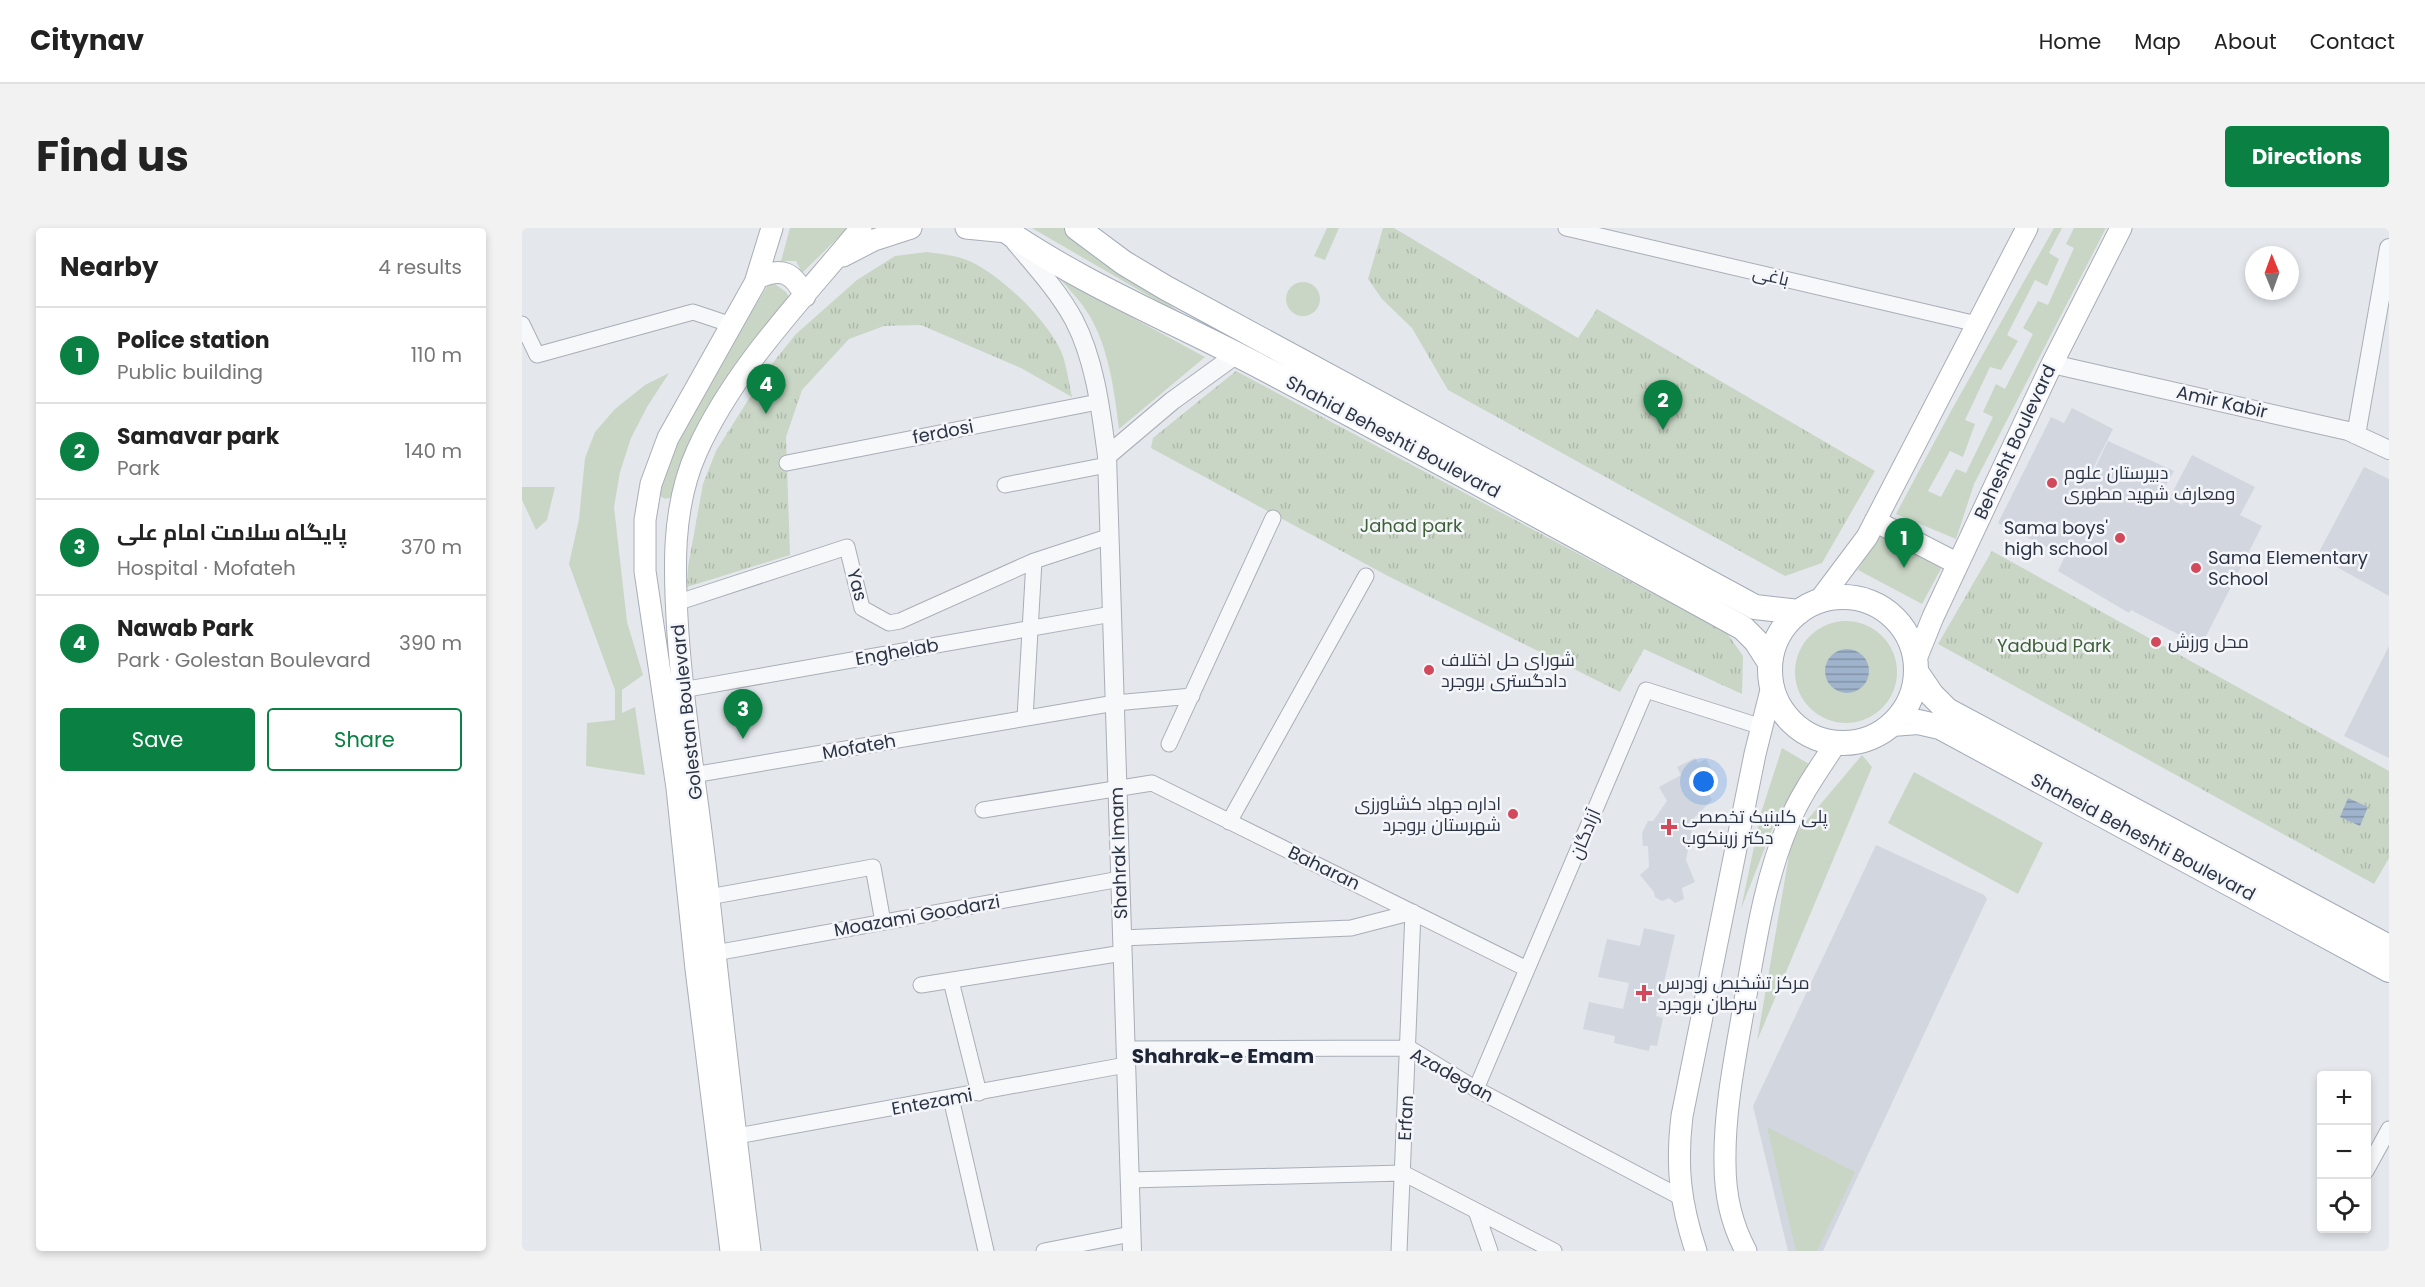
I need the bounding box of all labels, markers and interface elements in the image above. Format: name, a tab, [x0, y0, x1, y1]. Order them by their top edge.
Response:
text: Citynav	[30, 21, 144, 60]
text: Home	[2039, 27, 2101, 56]
text: Map	[2134, 27, 2181, 56]
text: About	[2214, 27, 2277, 56]
text: Contact	[2310, 27, 2395, 56]
button: Directions	[2225, 126, 2389, 187]
text: Find us	[36, 127, 189, 186]
north arrow	[2245, 246, 2299, 300]
text: Nearby	[60, 249, 158, 285]
text: 4 results	[378, 253, 462, 281]
street label: باغی	[1750, 259, 1792, 292]
text: Police station	[117, 325, 270, 356]
text: 1	[76, 341, 83, 369]
text: 110 m	[411, 341, 462, 369]
text: Public building	[117, 358, 263, 386]
street label: Behesht Boulevard	[1968, 360, 2061, 523]
pin: 4	[746, 364, 786, 414]
street label: Shahid Beheshti Boulevard	[1282, 369, 1505, 504]
street label: Amir Kabir	[2174, 379, 2270, 424]
pin: 2	[1644, 380, 1682, 430]
street label: ferdosi	[910, 413, 975, 450]
text: Samavar park	[117, 421, 279, 452]
text: 2	[74, 437, 85, 465]
text: 140 m	[405, 437, 462, 465]
text: Park	[117, 454, 160, 482]
place label: دبیرستان علوم ومعارف شهید مطهری	[2064, 460, 2235, 506]
marker: دبیرستان علوم ومعارف شهید مطهری	[2045, 476, 2059, 490]
park label: Jahad park	[1360, 513, 1463, 538]
place label: Sama boys' high school	[2004, 515, 2108, 561]
text: پایگاه سلامت امام علی	[117, 517, 347, 548]
pin: 1	[1884, 518, 1924, 568]
marker: Sama boys' high school	[2113, 531, 2127, 545]
text: 3	[73, 533, 86, 561]
text: 370 m	[401, 533, 462, 561]
place label: Sama Elementary School	[2208, 545, 2368, 591]
text: Hospital · Mofateh	[117, 554, 296, 582]
marker: Sama Elementary School	[2189, 561, 2203, 575]
street label: Yas	[841, 566, 874, 604]
text: Nawab Park	[117, 613, 254, 644]
street label: Golestan Boulevard	[665, 623, 708, 801]
text: 4	[73, 629, 86, 657]
text: 390 m	[399, 629, 462, 657]
place label: محل ورزش	[2168, 629, 2249, 654]
street label: Enghelab	[853, 632, 941, 671]
park label: Yadbud Park	[1997, 633, 2112, 658]
marker: محل ورزش	[2149, 635, 2163, 649]
text: Park · Golestan Boulevard	[117, 646, 371, 674]
place label: شورای حل اختلاف دادگستری بروجرد	[1441, 647, 1575, 693]
marker: شورای حل اختلاف دادگستری بروجرد	[1422, 663, 1436, 677]
pin: 3	[724, 690, 762, 739]
button: Save	[60, 708, 255, 771]
button: Share	[267, 708, 462, 771]
street label: Mofateh	[820, 728, 898, 765]
your location	[1689, 767, 1718, 796]
street label: Shaheid Beheshti Boulevard	[2027, 767, 2260, 906]
street label: Shahrak Imam	[1104, 786, 1133, 920]
place label: اداره جهاد کشاورزی شهرستان بروجرد	[1354, 791, 1501, 837]
place label: پلی کلینیک تخصصی دکتر زرینکوب	[1682, 804, 1828, 850]
street label: آزادگان	[1563, 805, 1606, 863]
marker: اداره جهاد کشاورزی شهرستان بروجرد	[1506, 807, 1520, 821]
marker: پلی کلینیک تخصصی دکتر زرینکوب	[1660, 818, 1678, 836]
street label: Baharan	[1284, 839, 1364, 896]
street label: Moazami Goodarzi	[832, 889, 1002, 942]
place label: مرکز تشخیص زودرس سرطان بروجرد	[1658, 970, 1809, 1016]
marker: مرکز تشخیص زودرس سرطان بروجرد	[1635, 984, 1653, 1002]
street label: Azadegan	[1406, 1041, 1498, 1108]
district label: Shahrak-e Emam	[1132, 1042, 1314, 1070]
map controls	[2317, 1071, 2371, 1233]
button: +	[2317, 1071, 2371, 1125]
street label: Entezami	[889, 1082, 974, 1121]
street label: Erfan	[1392, 1095, 1419, 1141]
button: −	[2317, 1125, 2371, 1179]
button: locate	[2317, 1179, 2371, 1233]

